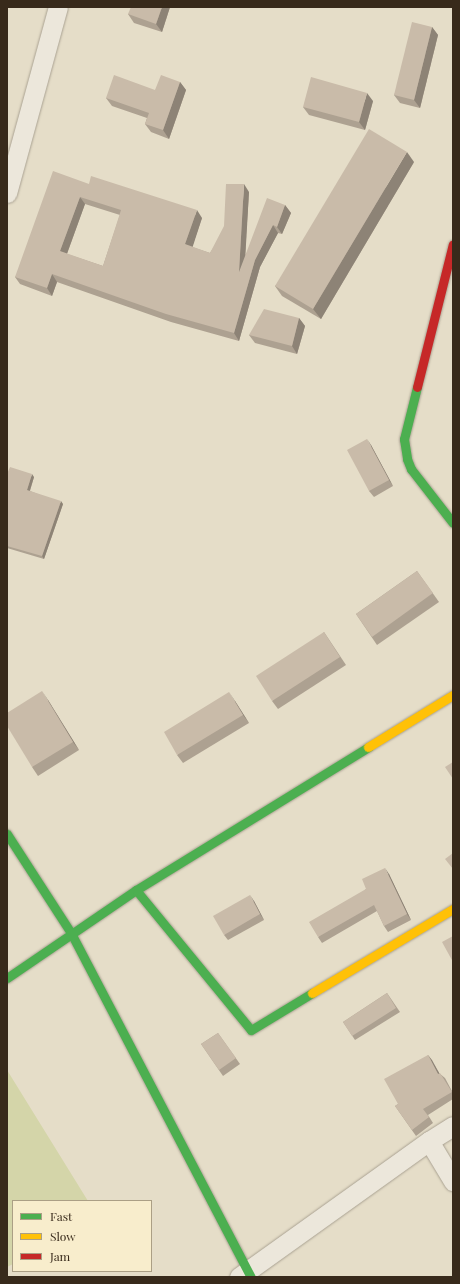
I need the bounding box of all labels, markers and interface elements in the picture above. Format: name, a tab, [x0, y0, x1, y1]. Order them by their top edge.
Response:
legend	[12, 1200, 152, 1272]
text: Fast	[50, 1208, 72, 1224]
text: Slow	[50, 1228, 76, 1244]
text: Jam	[50, 1248, 70, 1264]

